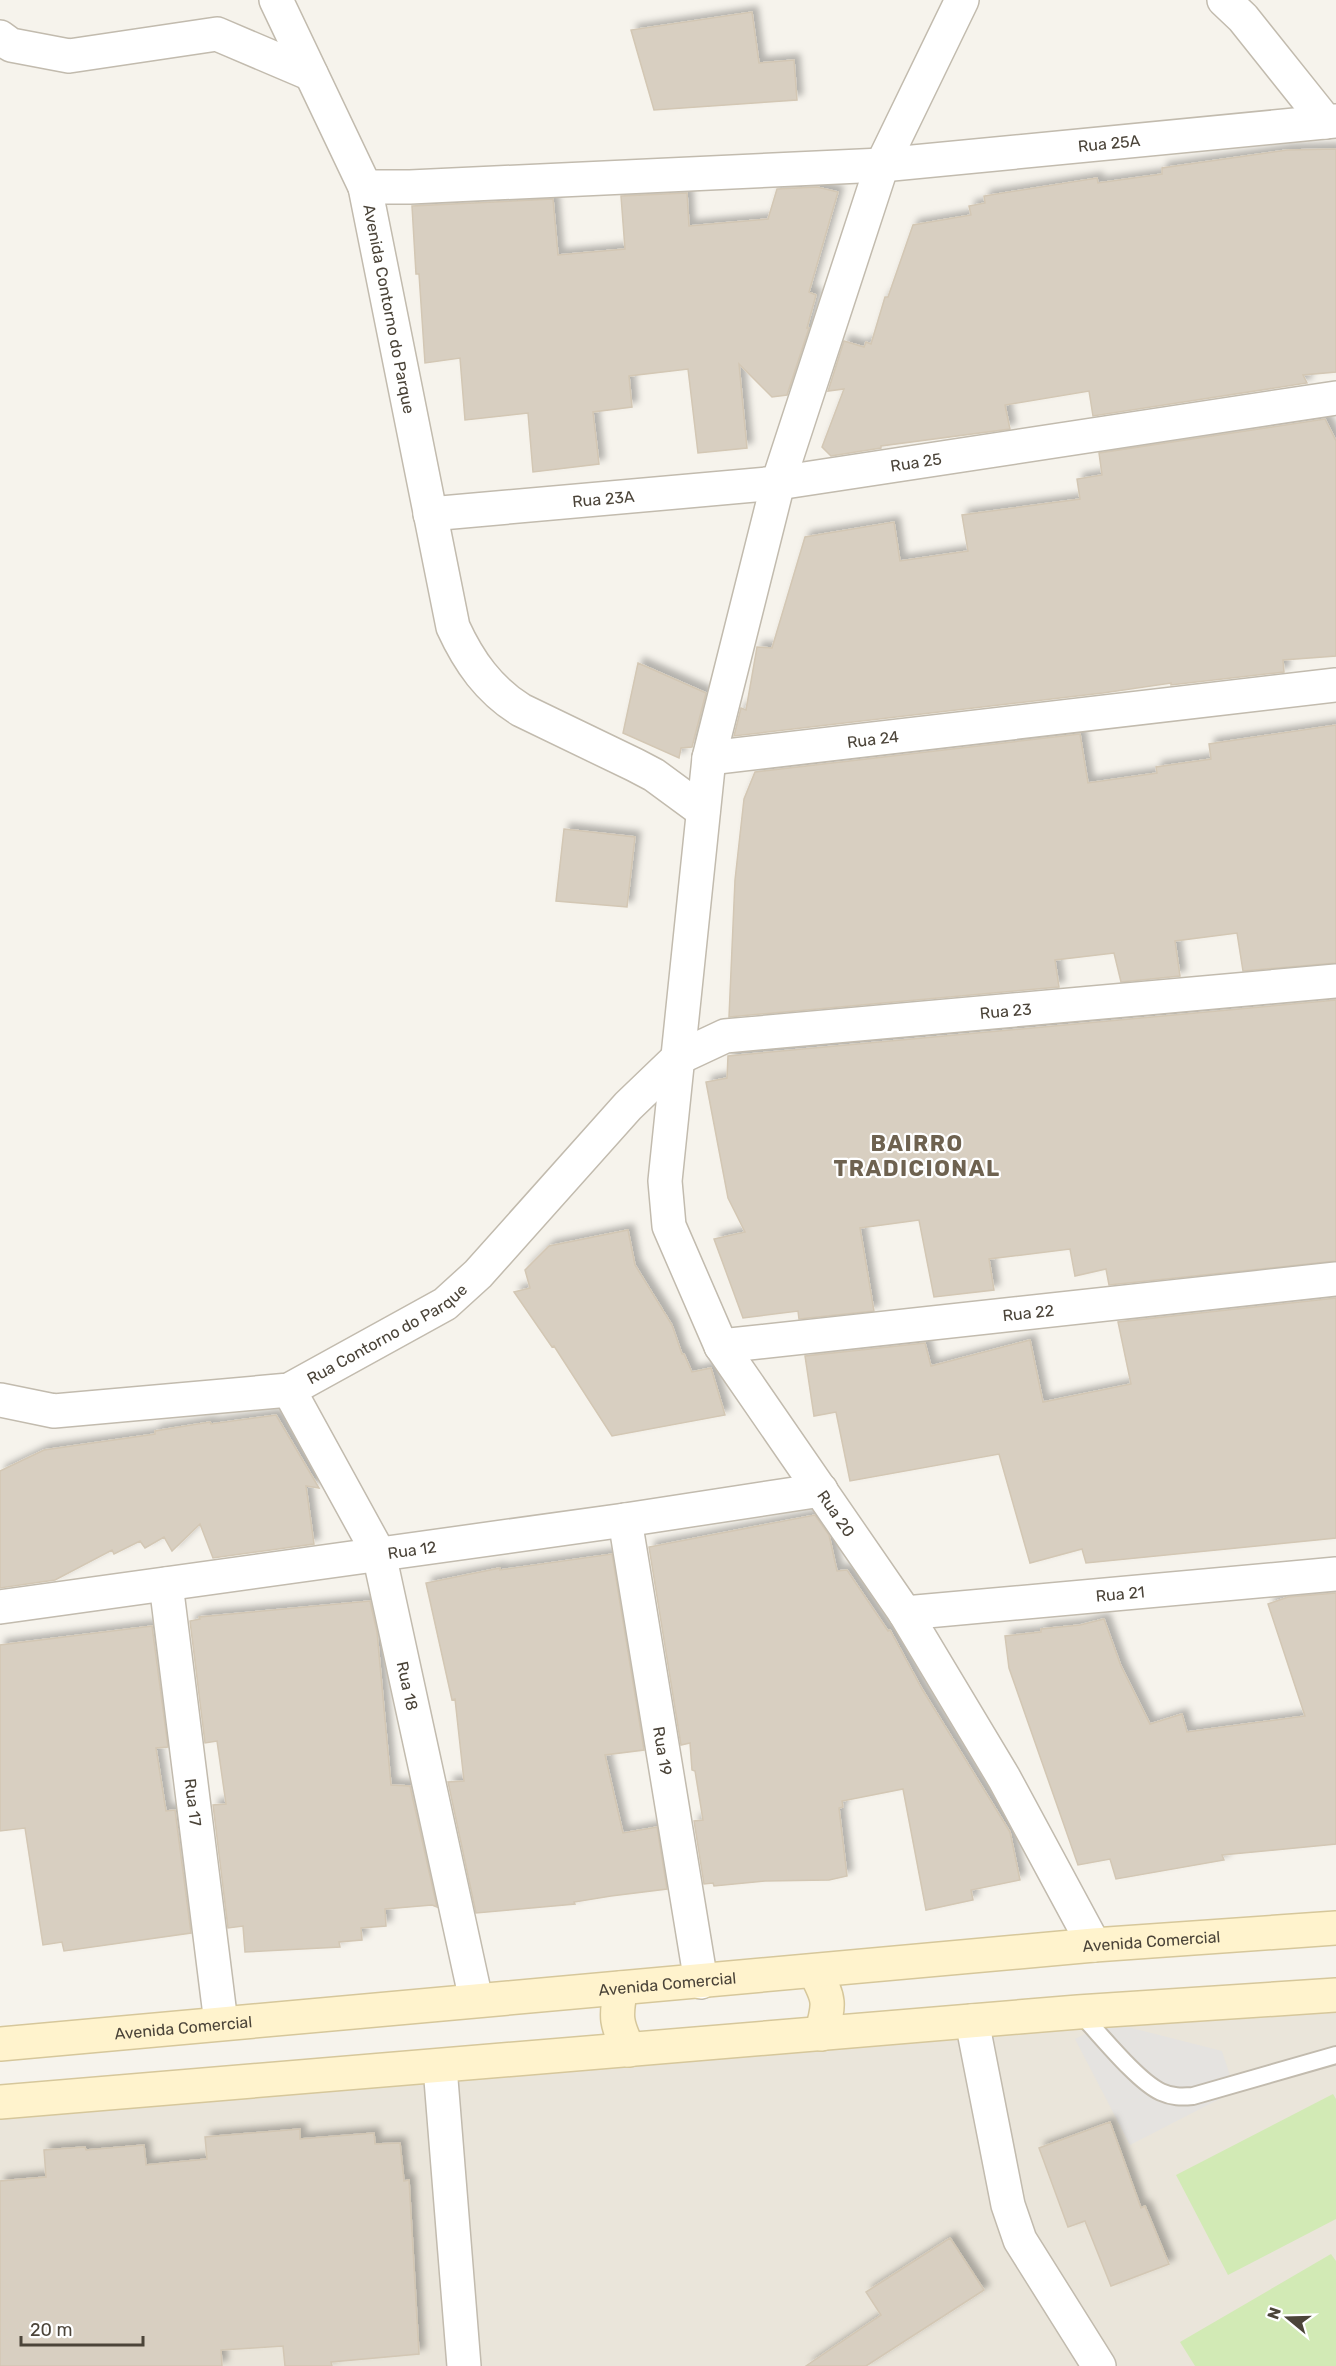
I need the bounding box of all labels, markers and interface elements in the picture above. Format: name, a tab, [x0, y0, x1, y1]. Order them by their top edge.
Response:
street label: Rua 25A	[1077, 131, 1141, 155]
street label: Avenida Contorno do Parque	[359, 203, 419, 415]
street label: Rua 25	[889, 449, 943, 475]
street label: Rua 23A	[571, 486, 636, 511]
street label: Rua 24	[846, 726, 900, 751]
street label: Rua 23	[979, 999, 1032, 1023]
district label: BAIRRO TRADICIONAL	[833, 1130, 1001, 1182]
street label: Rua Contorno do Parque	[303, 1279, 471, 1388]
street label: Rua 22	[1001, 1300, 1055, 1325]
street label: Rua 20	[814, 1486, 859, 1540]
street label: Rua 12	[386, 1537, 438, 1562]
street label: Rua 21	[1095, 1582, 1145, 1605]
street label: Rua 18	[393, 1659, 422, 1712]
street label: Rua 19	[650, 1725, 676, 1777]
street label: Rua 17	[181, 1777, 206, 1827]
street label: Avenida Comercial	[1082, 1927, 1221, 1955]
street label: Avenida Comercial	[598, 1968, 737, 1999]
street label: Avenida Comercial	[114, 2012, 253, 2043]
north arrow	[1258, 2288, 1318, 2348]
text: N	[1263, 2305, 1285, 2322]
scale bar	[21, 2309, 142, 2347]
text: 20 m	[30, 2319, 72, 2341]

